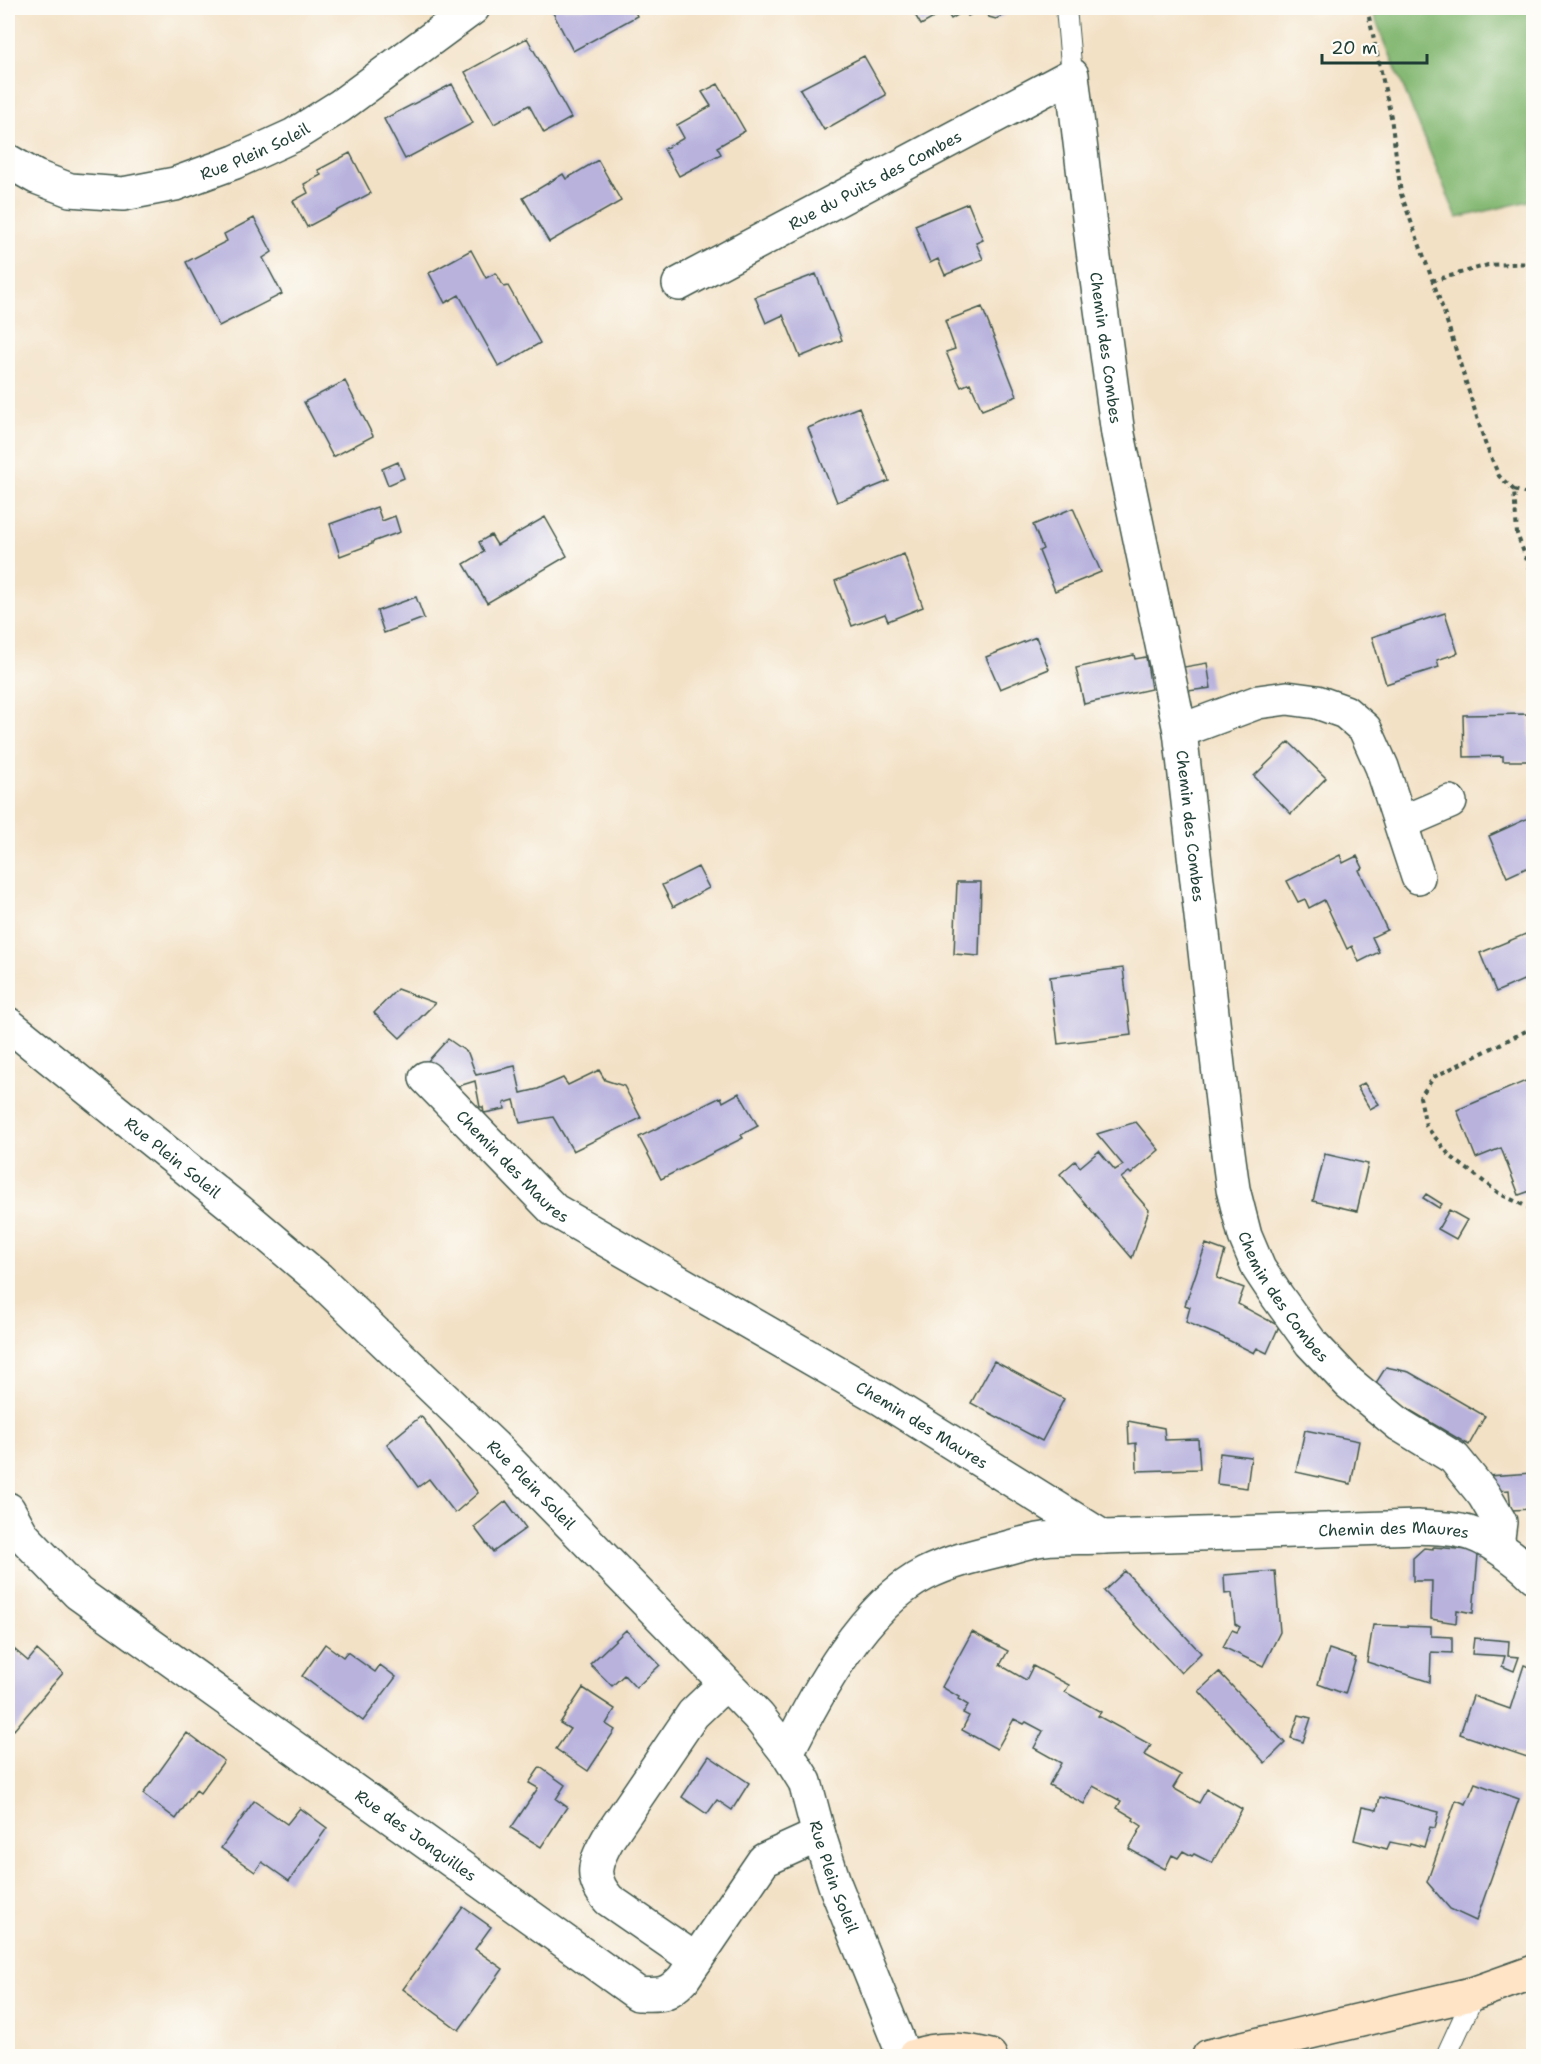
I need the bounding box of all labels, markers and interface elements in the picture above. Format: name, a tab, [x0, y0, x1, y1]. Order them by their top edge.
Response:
scale bar	[1322, 27, 1427, 65]
text: 20 m	[1331, 36, 1377, 60]
street label: Rue Plein Soleil	[197, 117, 314, 184]
street label: Rue du Puits des Combes	[785, 125, 965, 234]
street label: Chemin des Combes	[1086, 271, 1127, 425]
street label: Chemin des Combes	[1172, 749, 1210, 903]
street label: Chemin des Maures	[452, 1105, 573, 1227]
street label: Rue Plein Soleil	[120, 1112, 225, 1203]
street label: Chemin des Combes	[1234, 1228, 1334, 1366]
street label: Chemin des Maures	[852, 1376, 992, 1473]
street label: Rue Plein Soleil	[483, 1435, 581, 1534]
street label: Chemin des Maures	[1318, 1516, 1472, 1543]
street label: Rue des Jonquilles	[351, 1784, 481, 1886]
street label: Rue Plein Soleil	[805, 1818, 864, 1936]

